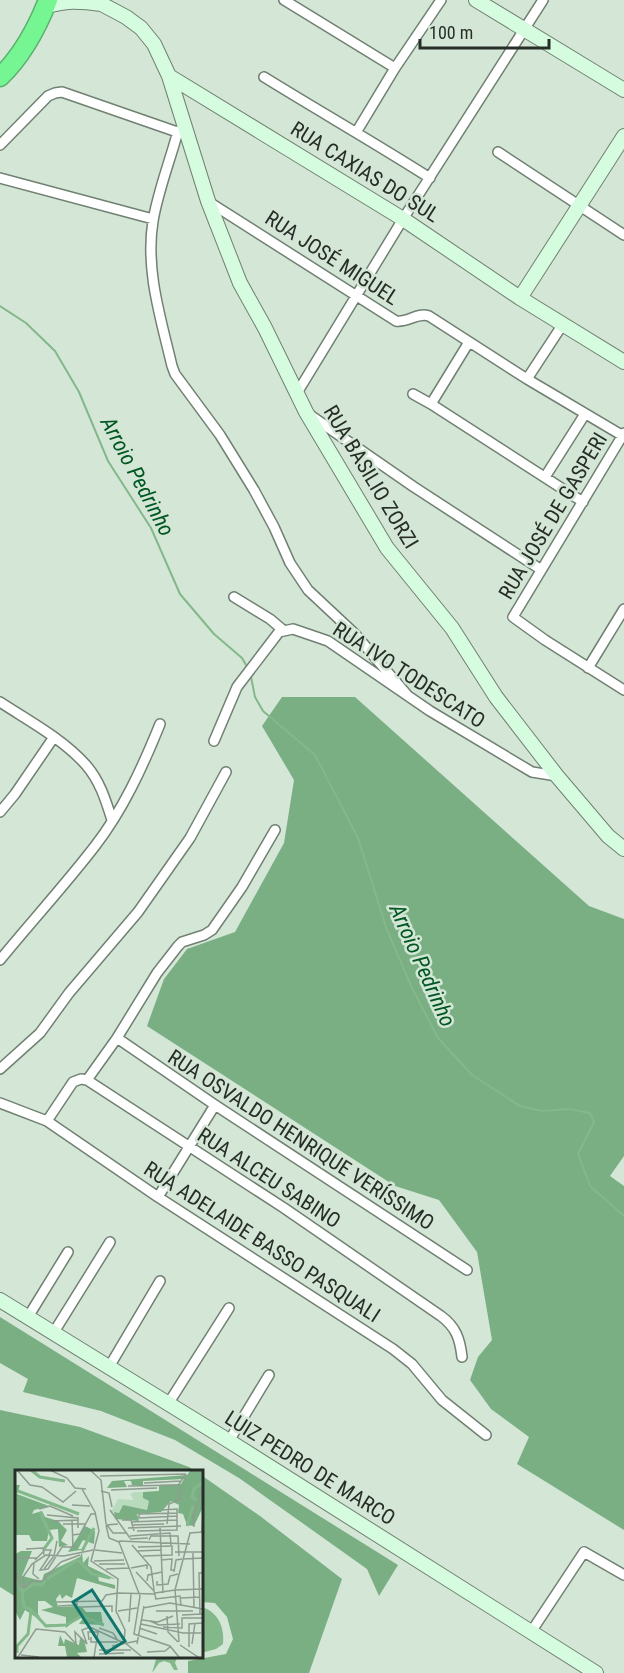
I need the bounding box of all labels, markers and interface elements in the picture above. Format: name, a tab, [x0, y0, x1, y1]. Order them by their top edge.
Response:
scale bar	[420, 12, 549, 50]
text: 100 m	[429, 22, 473, 43]
street label: RUA CAXIAS DO SUL	[286, 117, 444, 227]
street label: RUA JOSÉ MIGUEL	[261, 206, 403, 310]
street label: RUA BASILIO ZORZI	[319, 401, 423, 553]
water label: Arroio Pedrinho	[95, 411, 179, 540]
street label: RUA JOSÉ DE GASPERI	[494, 429, 612, 603]
street label: RUA IVO TODESCATO	[329, 617, 489, 733]
water label: Arroio Pedrinho	[384, 899, 461, 1030]
street label: RUA OSVALDO HENRIQUE VERÍSSIMO	[163, 1045, 439, 1235]
street label: RUA ALCEU SABINO	[193, 1123, 345, 1233]
street label: RUA ADELAIDE BASSO PASQUALI	[140, 1157, 384, 1327]
street label: LUIZ PEDRO DE MARCO	[221, 1406, 399, 1530]
inset map	[15, 1470, 202, 1658]

